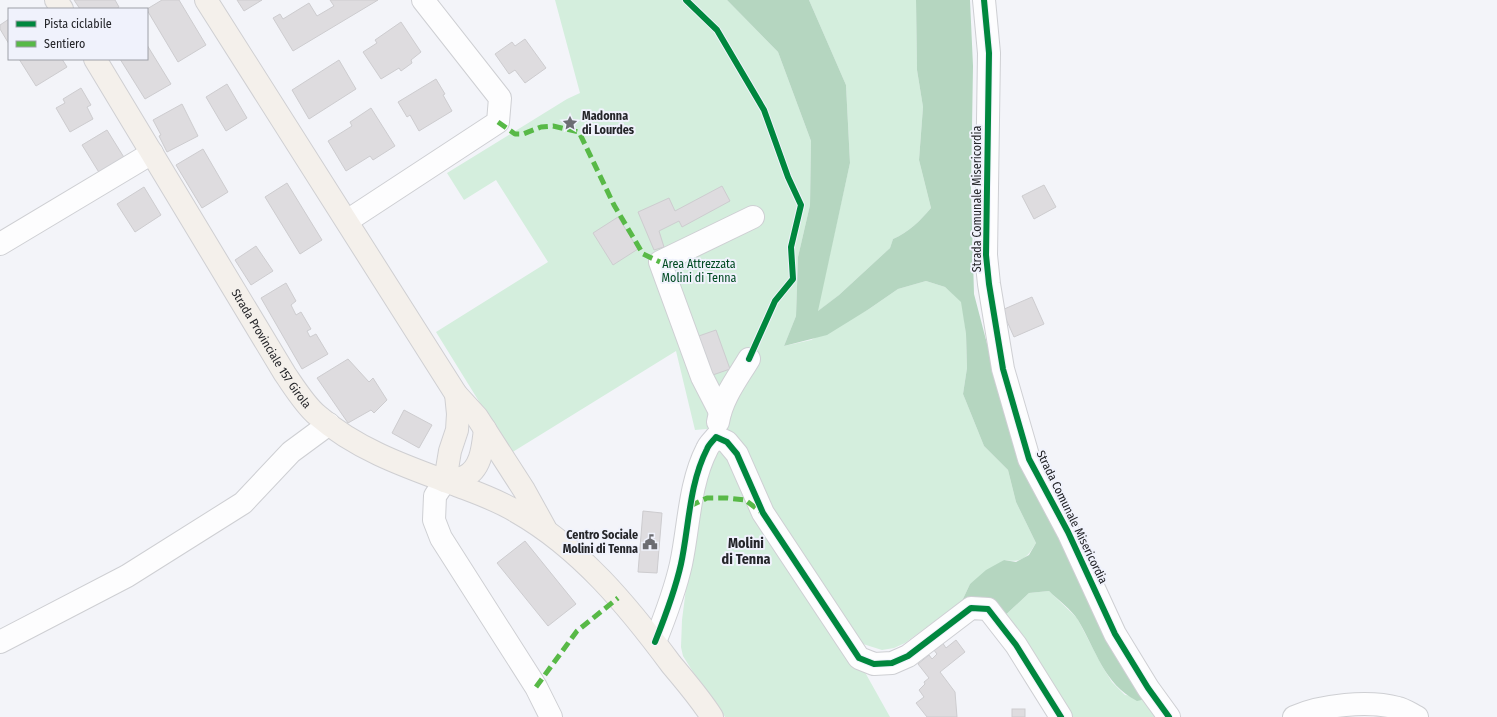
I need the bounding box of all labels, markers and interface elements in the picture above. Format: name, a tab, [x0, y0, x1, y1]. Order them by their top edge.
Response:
legend	[8, 8, 148, 60]
text: Pista ciclabile	[44, 17, 112, 31]
text: Sentiero	[44, 37, 85, 51]
place label: Madonna di Lourdes	[582, 109, 635, 137]
place icon: Madonna di Lourdes	[561, 114, 579, 132]
street label: Strada Comunale Misericordia	[970, 126, 984, 272]
park label: Area Attrezzata Molini di Tenna	[662, 257, 737, 285]
street label: Strada Provinciale 157 Girola	[228, 286, 314, 411]
street label: Strada Comunale Misericordia	[1034, 448, 1110, 586]
place label: Centro Sociale Molini di Tenna	[563, 528, 638, 556]
public building icon: Centro Sociale Molini di Tenna	[641, 533, 659, 551]
district label: Molini di Tenna	[722, 535, 771, 568]

